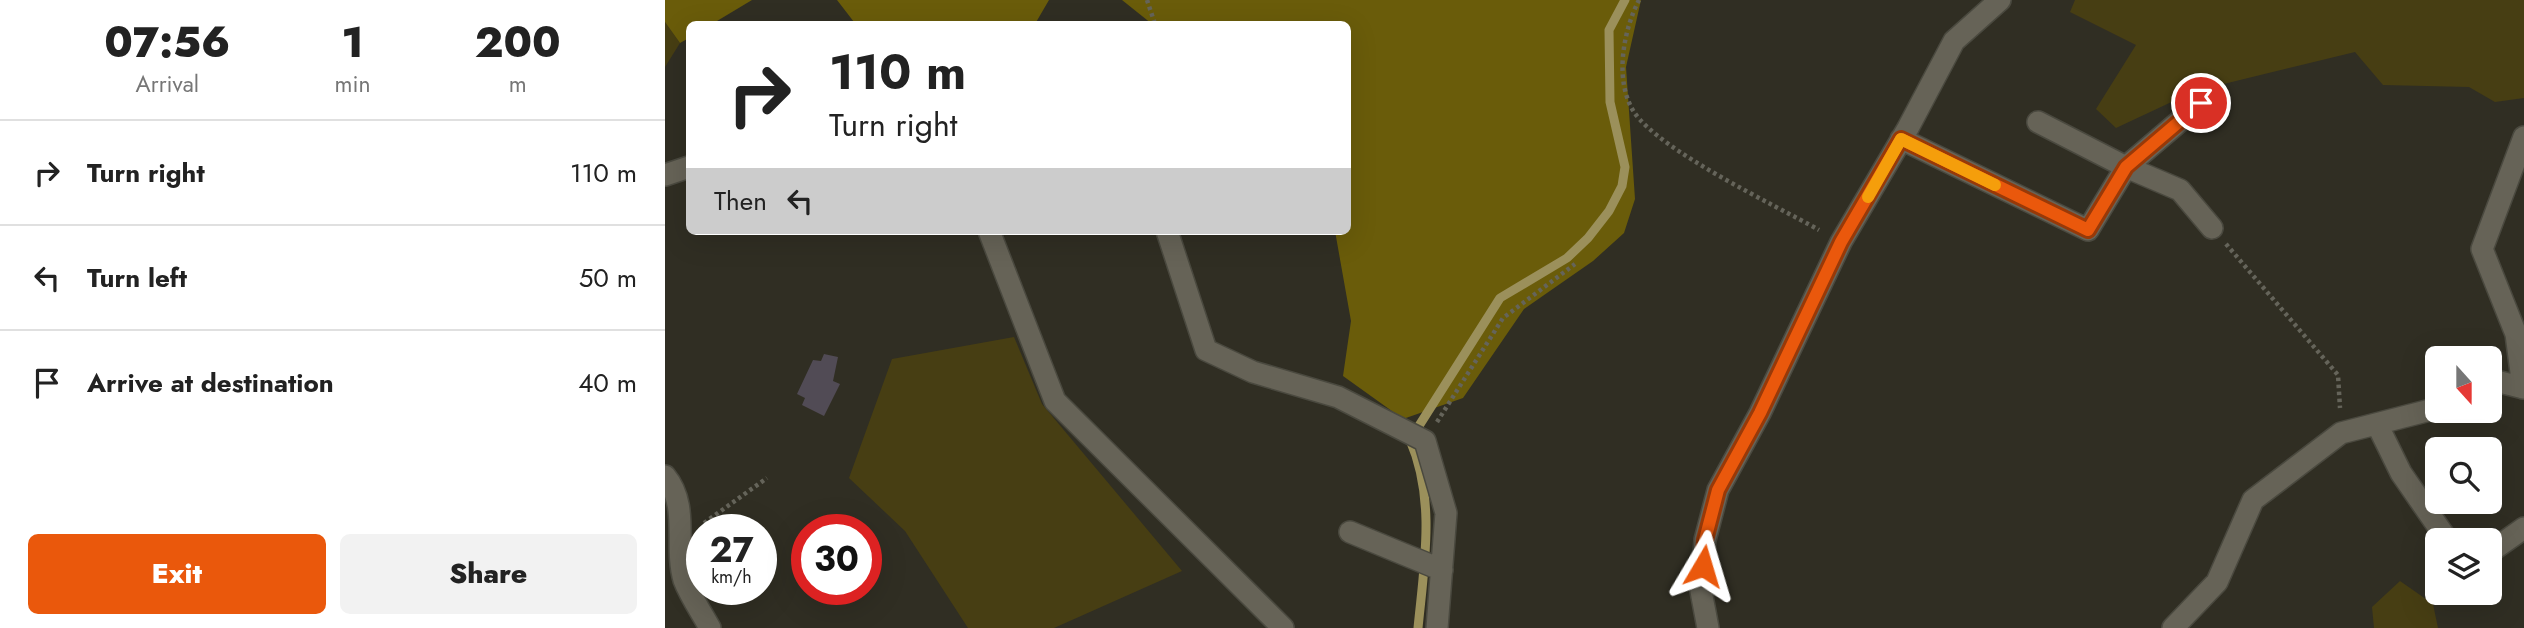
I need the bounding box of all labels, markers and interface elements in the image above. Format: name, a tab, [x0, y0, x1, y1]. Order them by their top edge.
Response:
text: 07:56	[104, 12, 230, 73]
text: 1	[342, 12, 364, 73]
text: 200	[475, 12, 561, 73]
text: 110 m	[829, 37, 966, 107]
icon: right	[714, 49, 805, 140]
text: Arrival	[136, 67, 199, 101]
text: min	[335, 67, 371, 101]
text: m	[509, 67, 527, 101]
pin	[2171, 73, 2231, 133]
icon: arrive	[2182, 84, 2220, 122]
text: Turn right	[829, 102, 958, 148]
icon: right	[28, 154, 66, 192]
text: Turn right	[87, 154, 205, 192]
text: 110 m	[570, 154, 637, 192]
text: Then	[714, 182, 767, 220]
icon: left	[781, 182, 819, 220]
icon: left	[28, 259, 66, 297]
text: Turn left	[87, 259, 187, 297]
text: 50 m	[579, 259, 637, 297]
north arrow	[2425, 346, 2503, 424]
map controls	[2425, 346, 2502, 605]
icon: arrive	[28, 364, 66, 402]
text: Arrive at destination	[87, 364, 334, 402]
text: 40 m	[578, 364, 637, 402]
button: search	[2425, 437, 2502, 514]
speed limit sign: 30	[791, 514, 882, 605]
text: 27	[709, 525, 754, 575]
button: layers	[2425, 528, 2502, 605]
position arrow	[1666, 529, 1740, 603]
button: Exit	[28, 534, 326, 614]
button: Share	[340, 534, 637, 614]
text: km/h	[711, 564, 752, 590]

